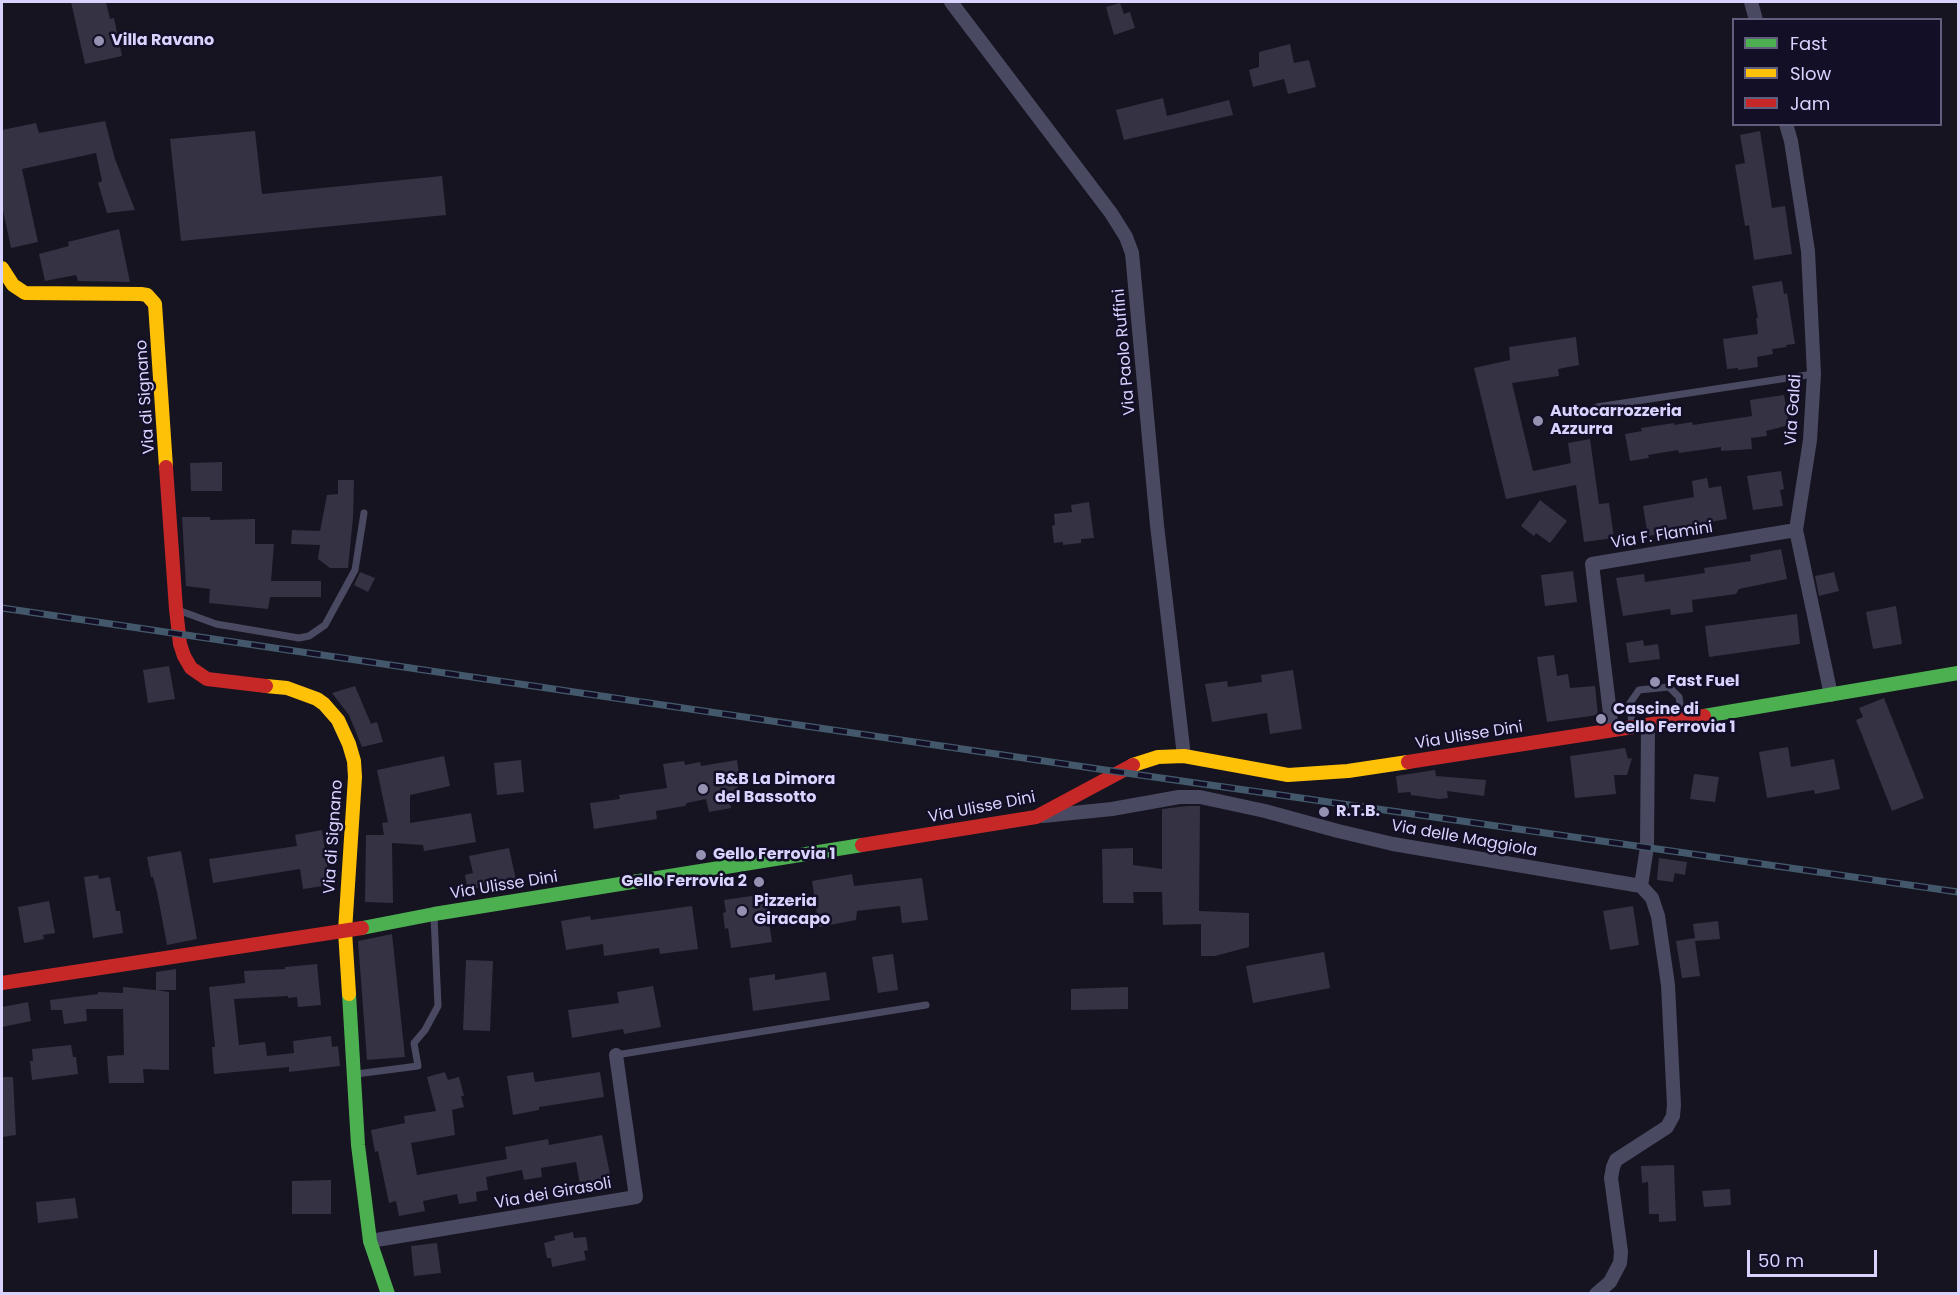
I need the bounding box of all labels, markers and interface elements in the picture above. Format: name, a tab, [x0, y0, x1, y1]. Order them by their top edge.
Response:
legend	[1732, 18, 1942, 126]
place label: Villa Ravano	[111, 31, 214, 51]
text: Fast	[1790, 31, 1827, 56]
marker: Villa Ravano	[92, 34, 106, 48]
text: Slow	[1790, 61, 1831, 86]
text: Jam	[1790, 91, 1830, 116]
street label: Via Paolo Ruffini	[1110, 288, 1140, 416]
street label: Via di Signano	[132, 339, 160, 455]
street label: Via Galdi	[1782, 374, 1806, 446]
place label: Autocarrozzeria Azzurra	[1550, 402, 1682, 440]
marker: Autocarrozzeria Azzurra	[1531, 414, 1545, 428]
street label: Via F. Flamini	[1610, 518, 1714, 554]
place label: Fast Fuel	[1667, 672, 1740, 692]
marker: Fast Fuel	[1648, 675, 1662, 689]
place label: Cascine di Gello Ferrovia 1	[1613, 700, 1736, 738]
marker: Cascine di Gello Ferrovia 1	[1594, 712, 1608, 726]
street label: Via Ulisse Dini	[1414, 718, 1524, 754]
place label: B&B La Dimora del Bassotto	[715, 770, 835, 808]
street label: Via di Signano	[320, 779, 348, 895]
marker: B&B La Dimora del Bassotto	[696, 782, 710, 796]
street label: Via Ulisse Dini	[927, 788, 1037, 828]
place label: R.T.B.	[1336, 802, 1380, 822]
marker: R.T.B.	[1317, 805, 1331, 819]
street label: Via delle Maggiola	[1390, 817, 1538, 861]
place label: Gello Ferrovia 1	[713, 845, 836, 865]
marker: Gello Ferrovia 1	[694, 848, 708, 862]
street label: Via Ulisse Dini	[449, 868, 559, 904]
place label: Gello Ferrovia 2	[621, 872, 747, 892]
marker: Gello Ferrovia 2	[752, 875, 766, 889]
place label: Pizzeria Giracapo	[754, 892, 830, 930]
marker: Pizzeria Giracapo	[735, 904, 749, 918]
street label: Via dei Girasoli	[493, 1174, 613, 1214]
scale bar	[1750, 1238, 1880, 1276]
text: 50 m	[1758, 1248, 1804, 1273]

